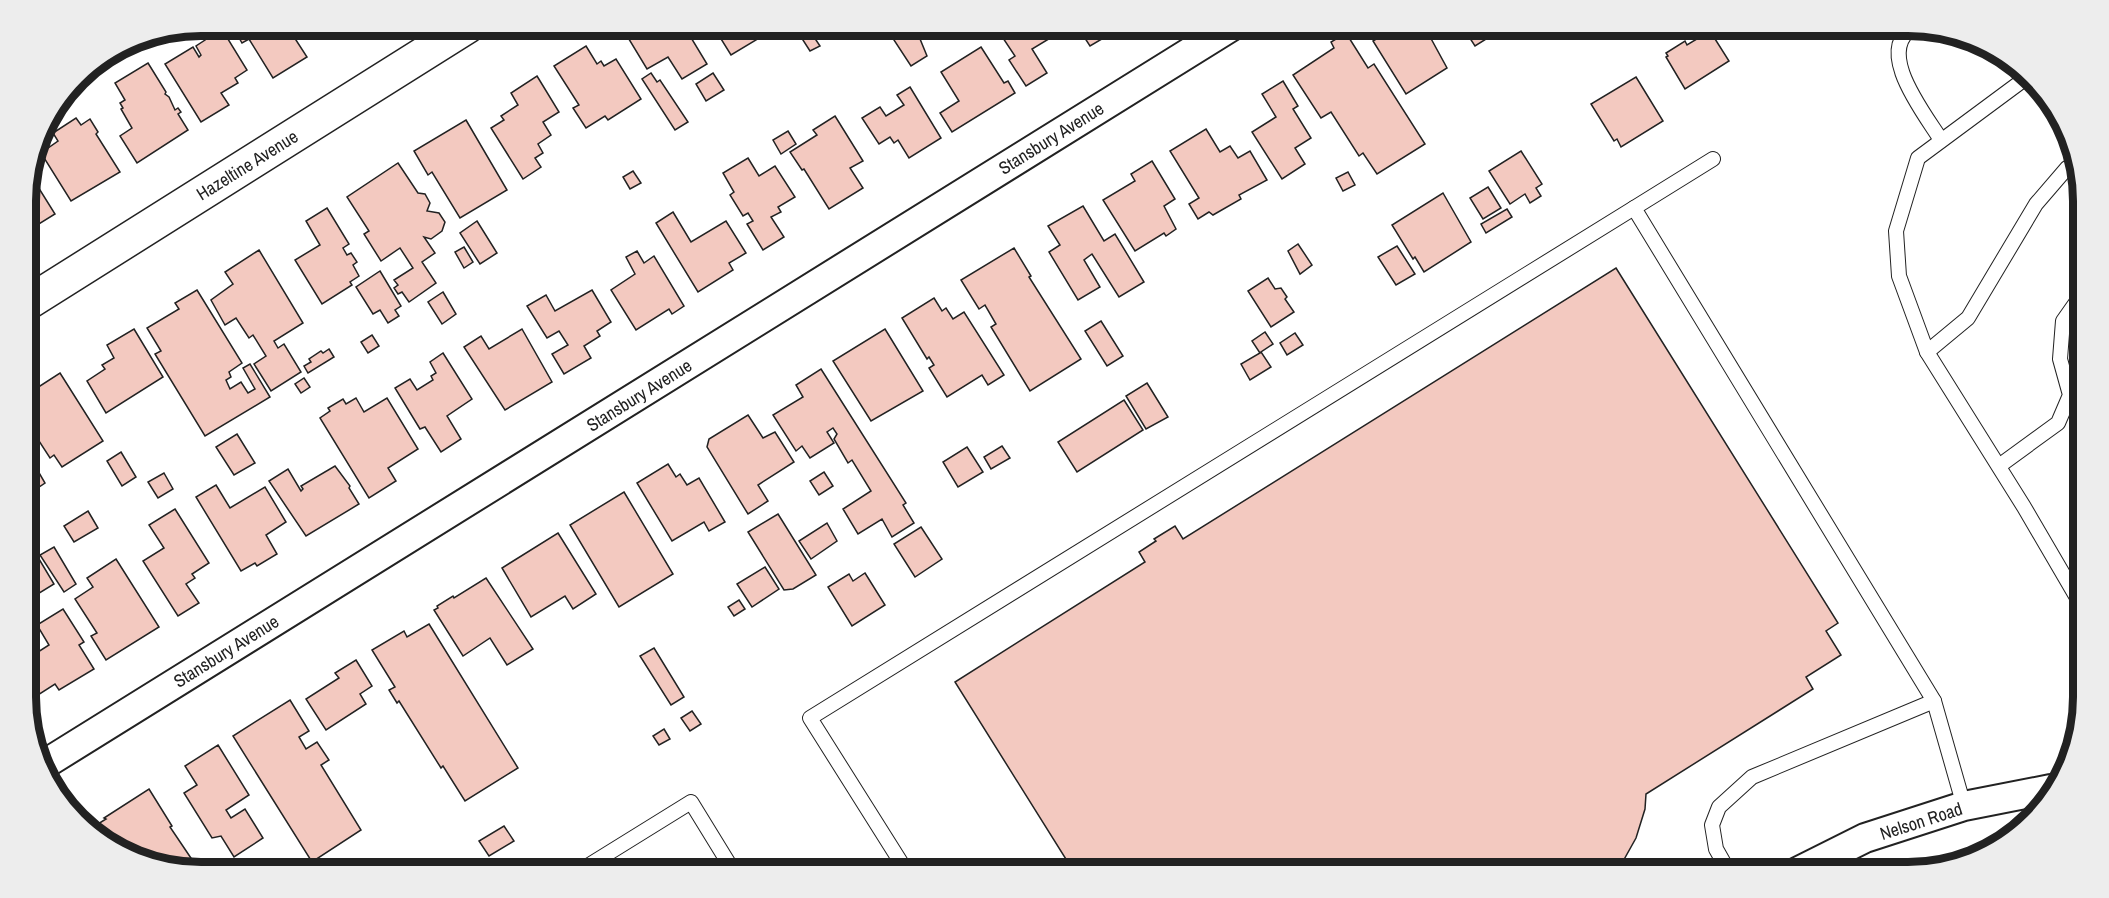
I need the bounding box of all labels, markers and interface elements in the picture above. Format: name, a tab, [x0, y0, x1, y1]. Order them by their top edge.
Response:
street label: Stansbury Avenue	[994, 96, 1108, 180]
street label: Hazeltine Avenue	[191, 124, 303, 206]
street label: Stansbury Avenue	[582, 353, 696, 437]
street label: Stansbury Avenue	[169, 609, 283, 693]
street label: Nelson Road	[1877, 796, 1965, 846]

